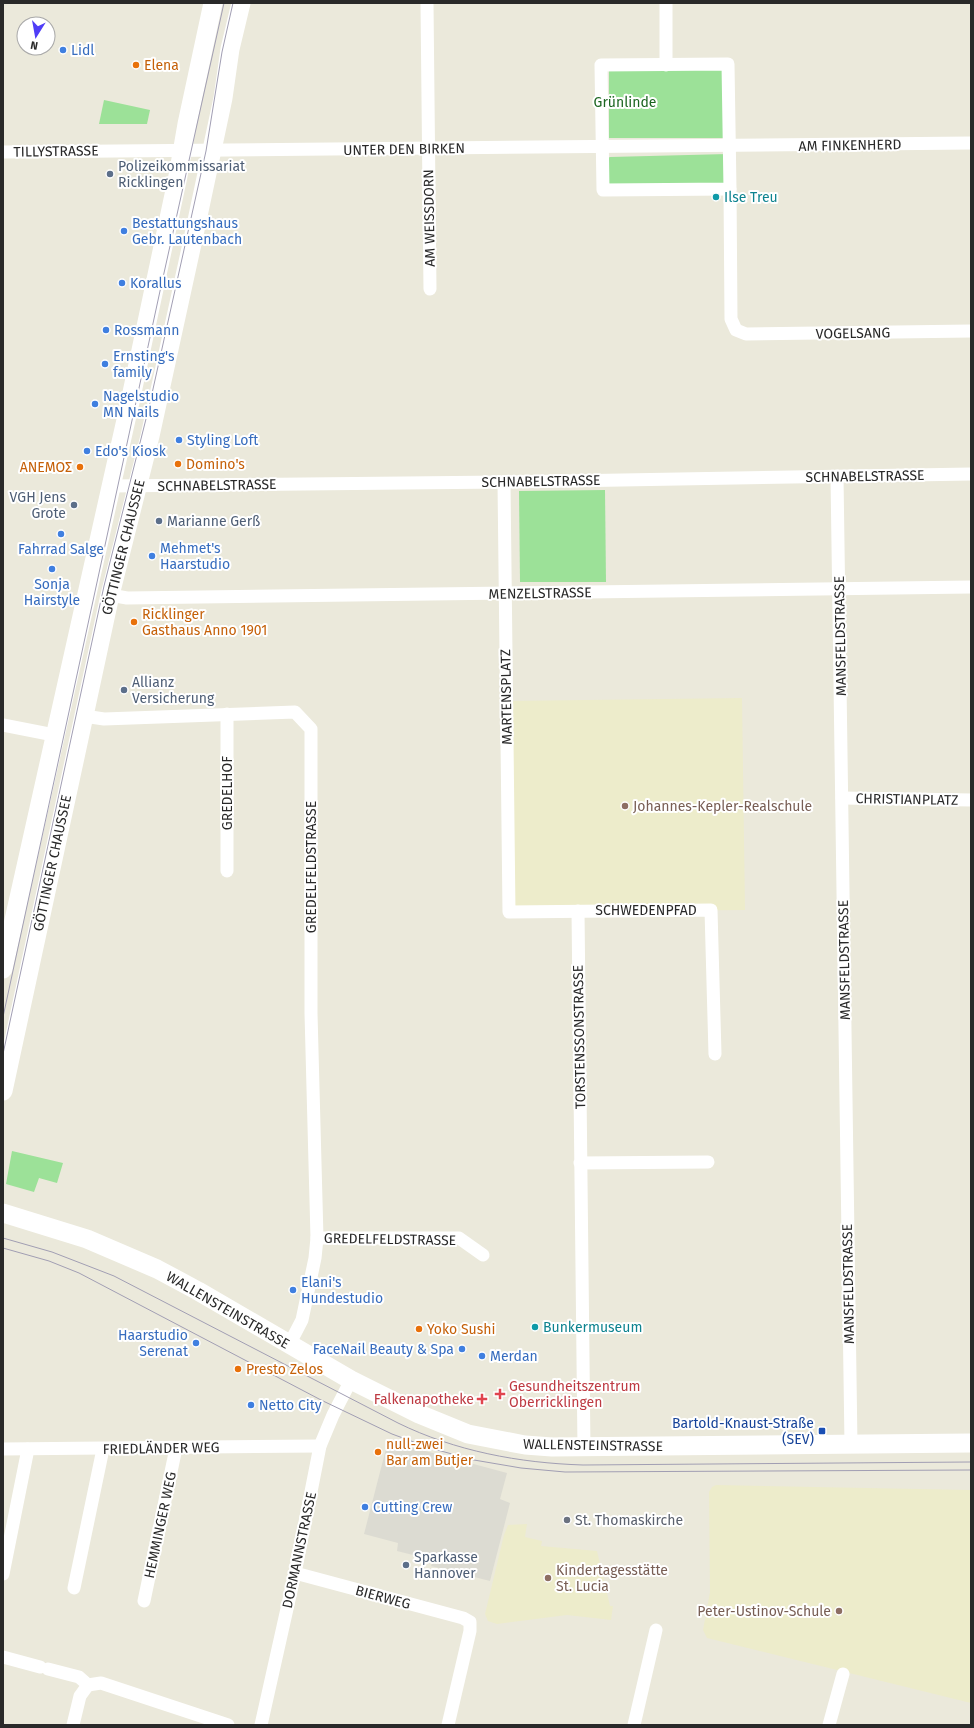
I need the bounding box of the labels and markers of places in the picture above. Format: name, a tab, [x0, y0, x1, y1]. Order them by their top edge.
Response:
place label: Lidl	[71, 42, 94, 59]
marker: Lidl	[58, 45, 68, 55]
place label: Elena	[144, 57, 179, 74]
marker: Elena	[131, 60, 141, 70]
place label: Polizeikommissariat Ricklingen	[118, 158, 246, 191]
marker: Polizeikommissariat Ricklingen	[105, 169, 115, 179]
place label: Ilse Treu	[724, 189, 778, 206]
marker: Ilse Treu	[711, 192, 721, 202]
place label: Bestattungshaus Gebr. Lautenbach	[132, 215, 242, 248]
marker: Bestattungshaus Gebr. Lautenbach	[119, 226, 129, 236]
place label: Korallus	[130, 275, 182, 292]
marker: Korallus	[117, 278, 127, 288]
place label: Rossmann	[114, 322, 179, 339]
marker: Rossmann	[101, 325, 111, 335]
place label: Ernsting's family	[113, 348, 175, 381]
marker: Ernsting's family	[100, 359, 110, 369]
place label: Nagelstudio MN Nails	[103, 388, 179, 421]
marker: Nagelstudio MN Nails	[90, 399, 100, 409]
place label: Styling Loft	[187, 432, 259, 449]
marker: Styling Loft	[174, 435, 184, 445]
place label: Edo's Kiosk	[95, 443, 167, 460]
marker: Edo's Kiosk	[82, 446, 92, 456]
place label: Domino's	[186, 456, 245, 473]
place label: ΑΝΕΜΟΣ	[20, 459, 72, 476]
marker: Domino's	[173, 459, 183, 469]
marker: ΑΝΕΜΟΣ	[75, 462, 85, 472]
place label: VGH Jens Grote	[10, 489, 66, 522]
marker: VGH Jens Grote	[69, 500, 79, 510]
place label: Marianne Gerß	[167, 513, 260, 530]
marker: Marianne Gerß	[154, 516, 164, 526]
marker: Fahrrad Salge	[56, 529, 66, 539]
place label: Mehmet's Haarstudio	[160, 540, 230, 573]
place label: Fahrrad Salge	[18, 541, 104, 558]
marker: Mehmet's Haarstudio	[147, 551, 157, 561]
marker: Sonja Hairstyle	[47, 564, 57, 574]
place label: Sonja Hairstyle	[24, 576, 80, 609]
place label: Ricklinger Gasthaus Anno 1901	[142, 606, 267, 639]
marker: Ricklinger Gasthaus Anno 1901	[129, 617, 139, 627]
place label: Allianz Versicherung	[132, 674, 215, 707]
marker: Allianz Versicherung	[119, 685, 129, 695]
place label: Johannes-Kepler-Realschule	[633, 798, 812, 815]
marker: Johannes-Kepler-Realschule	[620, 801, 630, 811]
place label: Elani's Hundestudio	[301, 1274, 383, 1307]
marker: Elani's Hundestudio	[288, 1285, 298, 1295]
place label: Bunkermuseum	[543, 1319, 642, 1336]
place label: Yoko Sushi	[427, 1321, 495, 1338]
marker: Bunkermuseum	[530, 1322, 540, 1332]
marker: Yoko Sushi	[414, 1324, 424, 1334]
place label: Haarstudio Serenat	[118, 1327, 189, 1360]
marker: Haarstudio Serenat	[191, 1338, 201, 1348]
place label: FaceNail Beauty & Spa	[313, 1341, 454, 1358]
marker: FaceNail Beauty & Spa	[457, 1344, 467, 1354]
place label: Merdan	[490, 1348, 538, 1365]
marker: Merdan	[477, 1351, 487, 1361]
place label: Presto Zelos	[246, 1361, 324, 1378]
marker: Presto Zelos	[233, 1364, 243, 1374]
place label: Gesundheitszentrum Oberricklingen	[509, 1378, 641, 1411]
marker: Gesundheitszentrum Oberricklingen	[494, 1388, 506, 1400]
place label: Falkenapotheke	[374, 1391, 474, 1408]
marker: Falkenapotheke	[477, 1394, 487, 1404]
place label: Netto City	[259, 1397, 322, 1414]
marker: Netto City	[246, 1400, 256, 1410]
place label: Bartold-Knaust-Straße (SEV)	[672, 1415, 814, 1448]
marker: Bartold-Knaust-Straße (SEV)	[817, 1426, 827, 1436]
place label: null-zwei Bar am Butjer	[386, 1436, 474, 1469]
marker: null-zwei Bar am Butjer	[373, 1447, 383, 1457]
place label: Cutting Crew	[373, 1499, 452, 1516]
marker: Cutting Crew	[360, 1502, 370, 1512]
place label: St. Thomaskirche	[575, 1512, 683, 1529]
marker: St. Thomaskirche	[562, 1515, 572, 1525]
place label: Sparkasse Hannover	[414, 1549, 478, 1582]
marker: Sparkasse Hannover	[401, 1560, 411, 1570]
place label: Kindertagesstätte St. Lucia	[556, 1562, 668, 1595]
marker: Kindertagesstätte St. Lucia	[543, 1573, 553, 1583]
place label: Peter-Ustinov-Schule	[697, 1603, 831, 1620]
marker: Peter-Ustinov-Schule	[834, 1606, 844, 1616]

